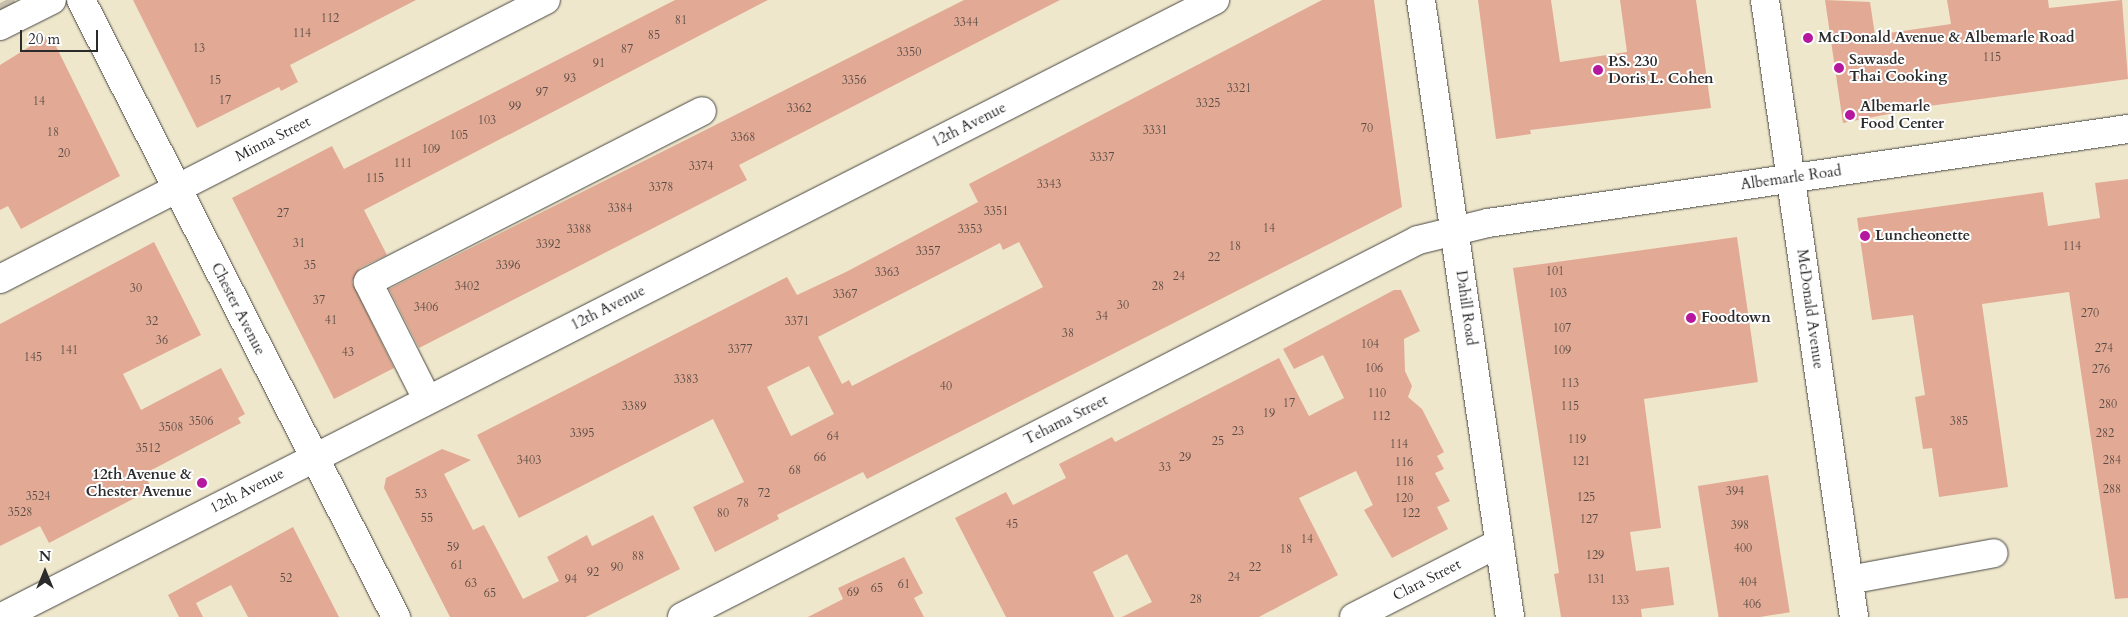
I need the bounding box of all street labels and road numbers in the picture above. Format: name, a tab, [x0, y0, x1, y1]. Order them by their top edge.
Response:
street label: 12th Avenue	[929, 99, 1009, 151]
street label: Minna Street	[232, 112, 314, 166]
street label: Albemarle Road	[1739, 162, 1843, 194]
street label: McDonald Avenue	[1793, 248, 1827, 370]
street label: Chester Avenue	[207, 260, 269, 358]
street label: Dahill Road	[1452, 269, 1480, 347]
street label: 12th Avenue	[568, 282, 648, 334]
street label: Tehama Street	[1021, 391, 1111, 449]
street label: 12th Avenue	[207, 465, 287, 517]
street label: Clara Street	[1390, 555, 1464, 605]

